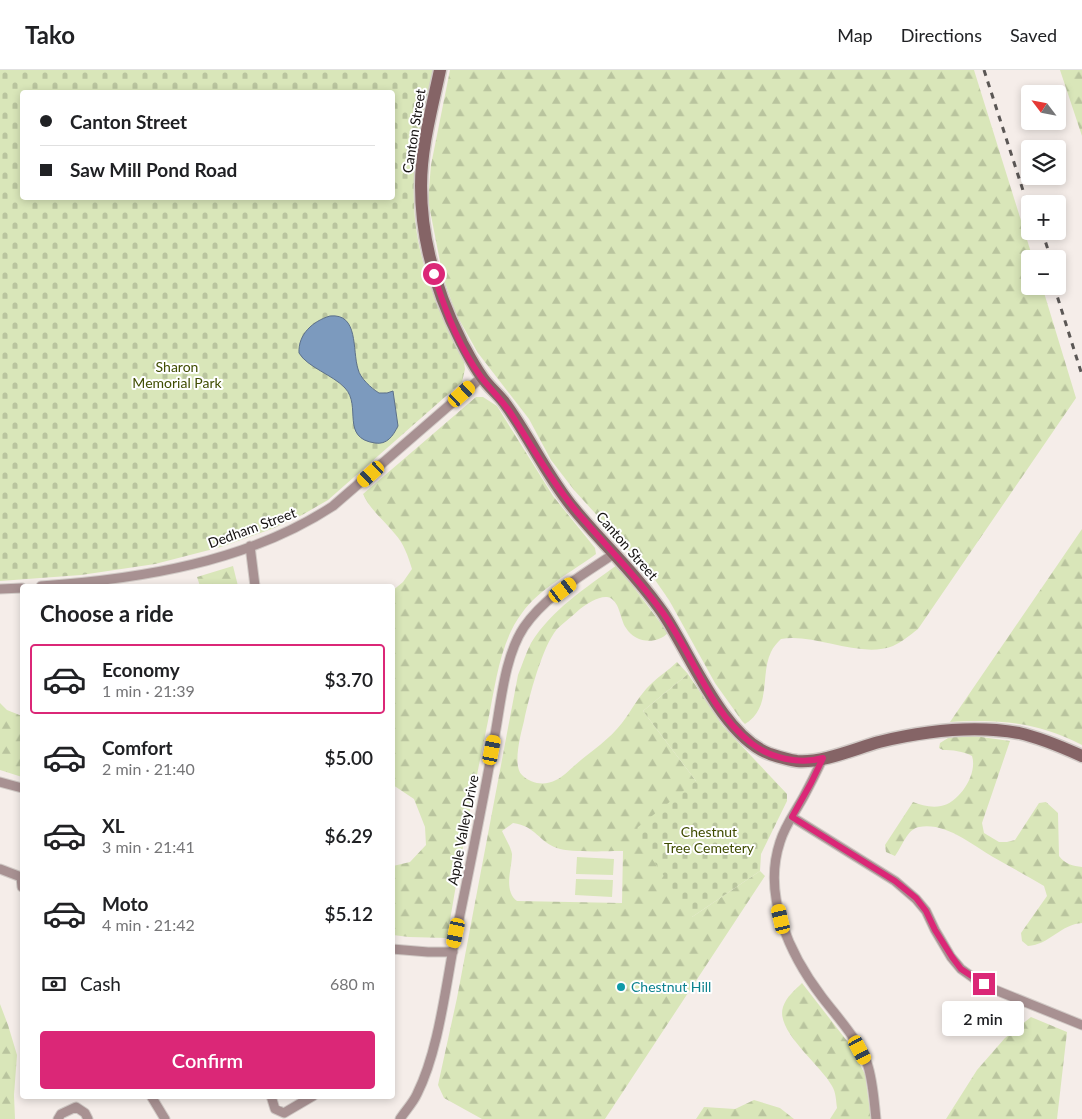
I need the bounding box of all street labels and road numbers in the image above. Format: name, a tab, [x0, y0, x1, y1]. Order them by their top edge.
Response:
street label: Canton Street	[398, 88, 429, 174]
street label: Dedham Street	[205, 504, 298, 551]
street label: Canton Street	[593, 508, 662, 583]
street label: Apple Valley Drive	[443, 773, 482, 886]

